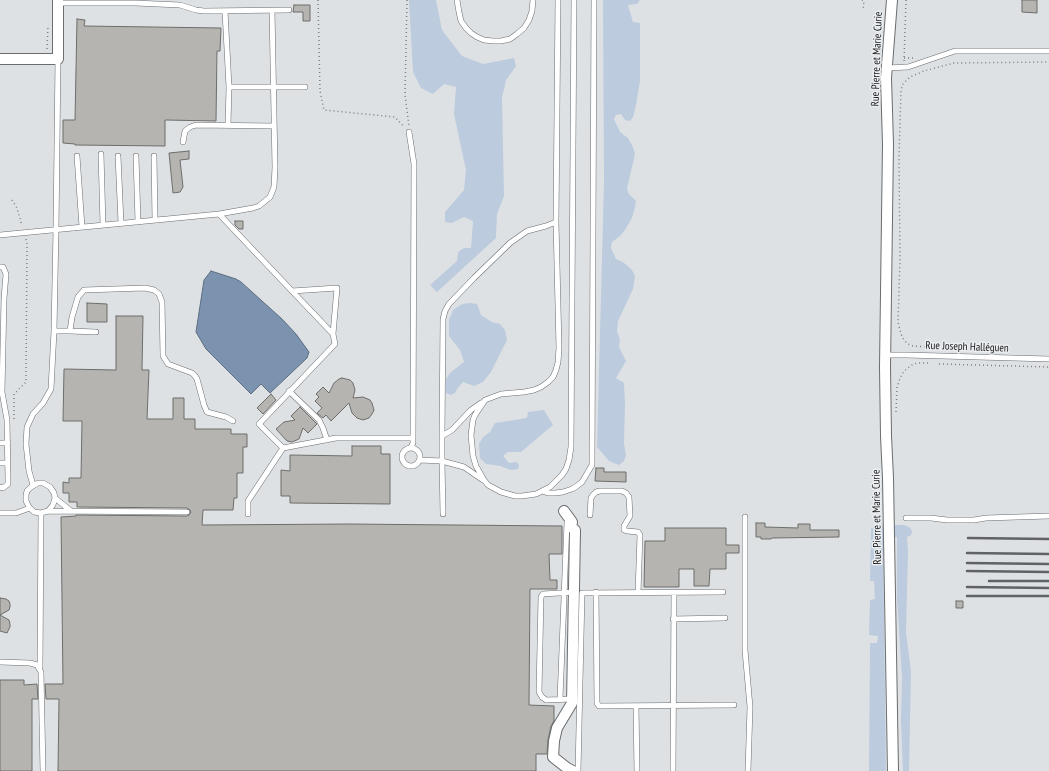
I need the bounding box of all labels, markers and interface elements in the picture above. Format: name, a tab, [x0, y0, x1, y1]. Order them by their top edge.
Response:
street label: Rue Pierre et Marie Curie	[869, 11, 885, 107]
street label: Rue Joseph Halléguen	[925, 339, 1009, 355]
street label: Rue Pierre et Marie Curie	[870, 469, 884, 565]

